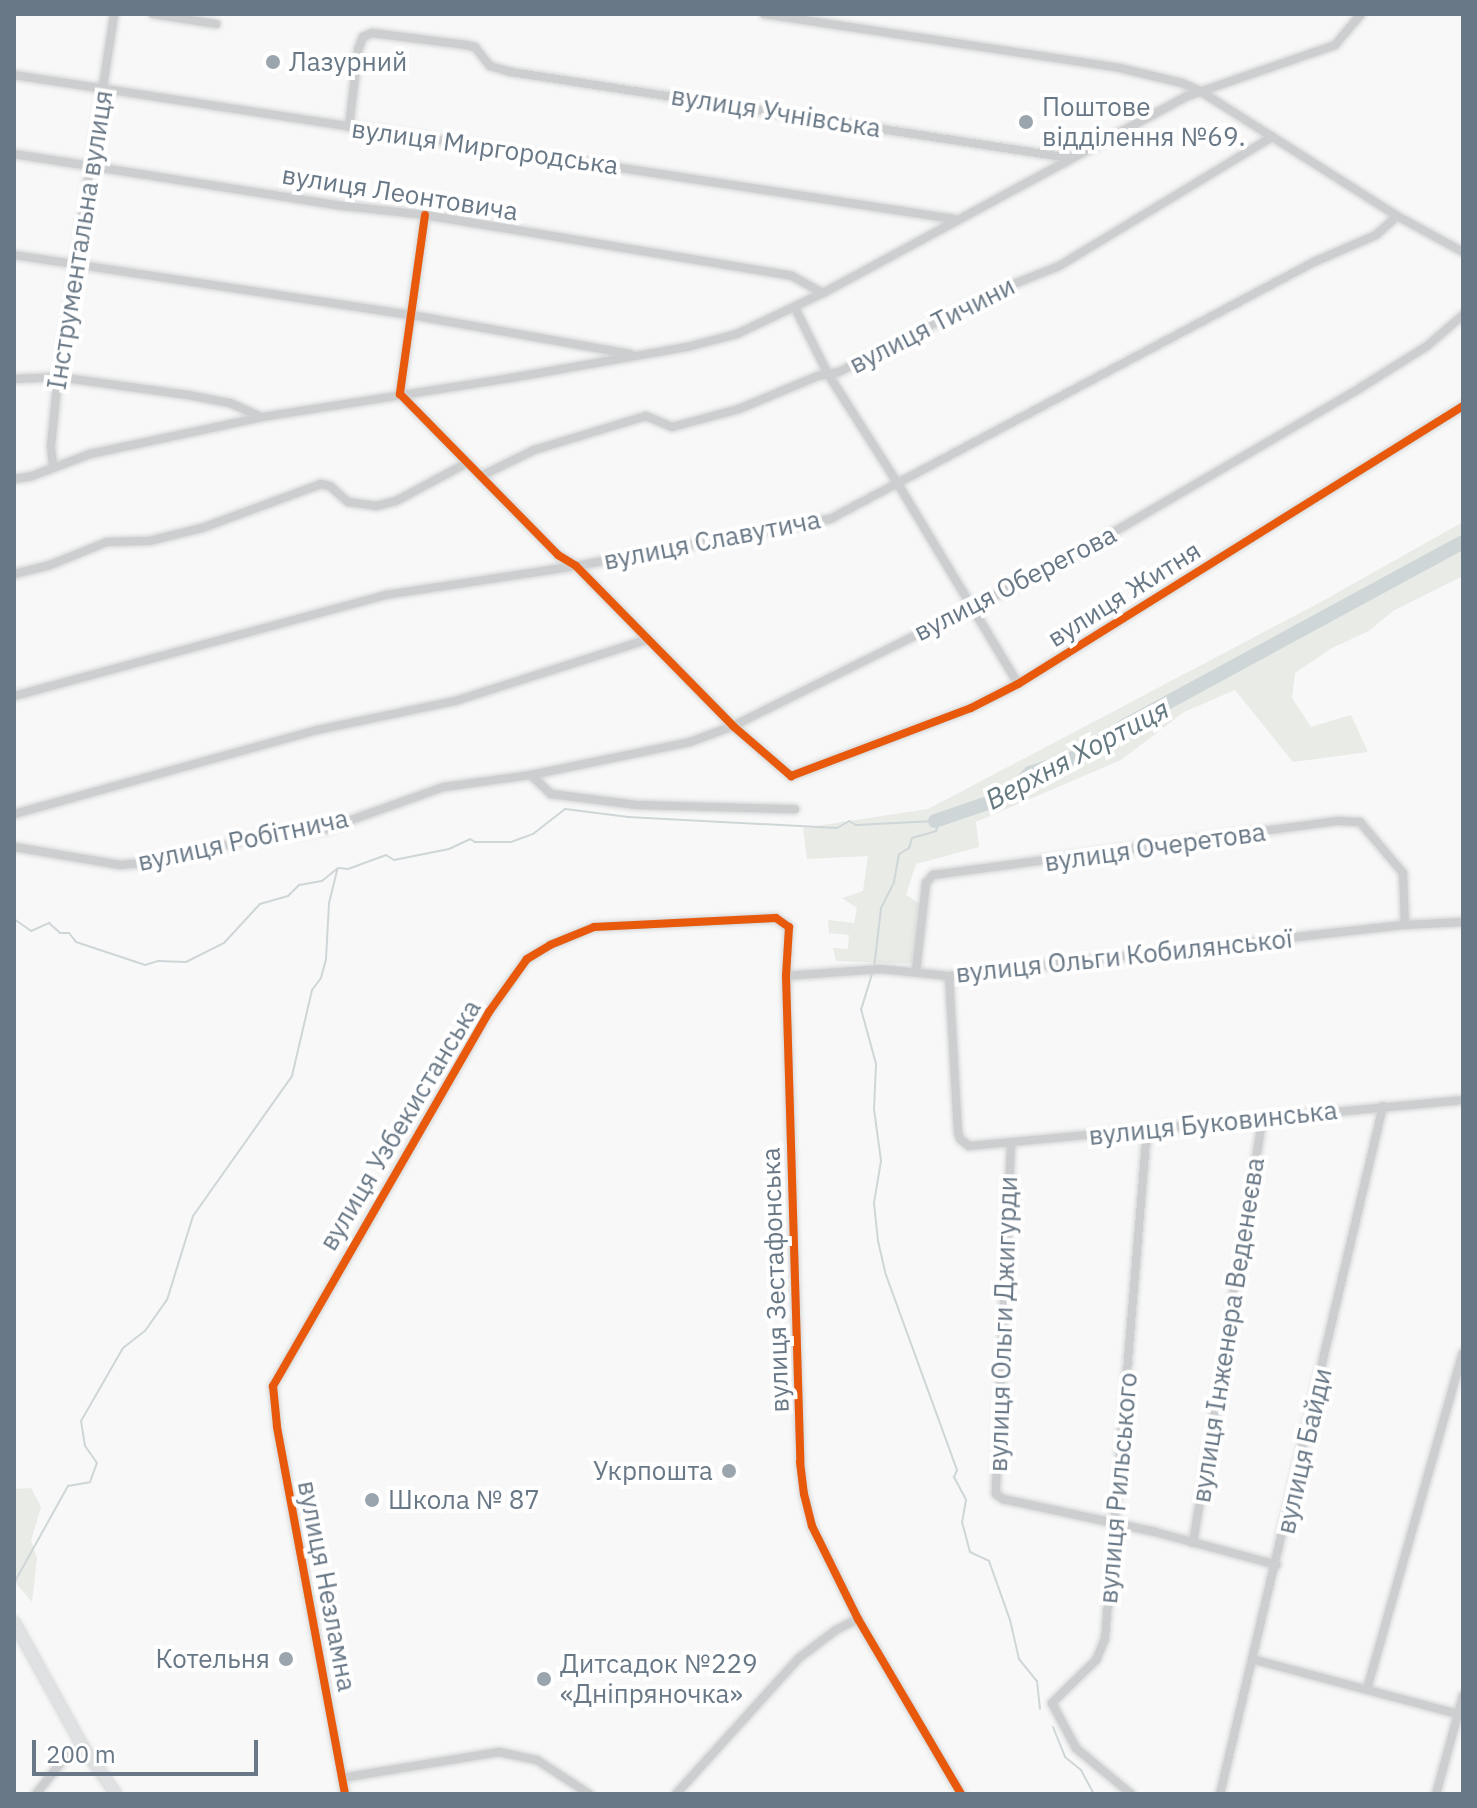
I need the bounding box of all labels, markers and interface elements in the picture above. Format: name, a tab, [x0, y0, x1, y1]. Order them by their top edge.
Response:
place label: Лазурний	[289, 46, 407, 78]
marker: Лазурний	[264, 53, 282, 71]
street label: вулиця Учнівська	[669, 80, 883, 144]
street label: Інструментальна вулиця	[41, 88, 119, 392]
place label: Поштове відділення №69.	[1042, 91, 1246, 152]
street label: вулиця Миргородська	[350, 113, 620, 181]
marker: Поштове відділення №69.	[1017, 113, 1035, 131]
street label: вулиця Леонтовича	[280, 159, 520, 227]
street label: вулиця Тичини	[844, 270, 1020, 380]
street label: вулиця Славутича	[601, 504, 823, 576]
street label: вулиця Оберегова	[909, 519, 1121, 647]
street label: вулиця Житня	[1042, 535, 1206, 653]
water label: Верхня Хортиця	[979, 691, 1175, 817]
street label: вулиця Робітнича	[135, 802, 351, 878]
street label: вулиця Очеретова	[1042, 816, 1268, 878]
street label: вулиця Ольги Кобилянської	[954, 923, 1294, 989]
street label: вулиця Узбекистанська	[313, 994, 487, 1256]
street label: вулиця Буковинська	[1087, 1094, 1339, 1152]
street label: вулиця Зестафонська	[755, 1147, 795, 1413]
street label: вулиця Інженера Веденеєва	[1185, 1155, 1271, 1505]
street label: вулиця Ольги Джигурди	[982, 1175, 1024, 1473]
street label: вулиця Байди	[1270, 1365, 1338, 1537]
street label: вулиця Рильського	[1092, 1371, 1144, 1605]
place label: Укрпошта	[593, 1455, 713, 1487]
marker: Укрпошта	[720, 1462, 738, 1480]
street label: вулиця Незламна	[291, 1478, 363, 1694]
place label: Школа № 87	[388, 1484, 540, 1516]
marker: Школа № 87	[363, 1491, 381, 1509]
place label: Котельня	[156, 1643, 270, 1675]
place label: Дитсадок №229 «Дніпряночка»	[560, 1648, 758, 1710]
marker: Котельня	[277, 1650, 295, 1668]
marker: Дитсадок №229 «Дніпряночка»	[535, 1670, 553, 1688]
scale bar	[36, 1724, 262, 1774]
text: 200 m	[46, 1738, 116, 1770]

